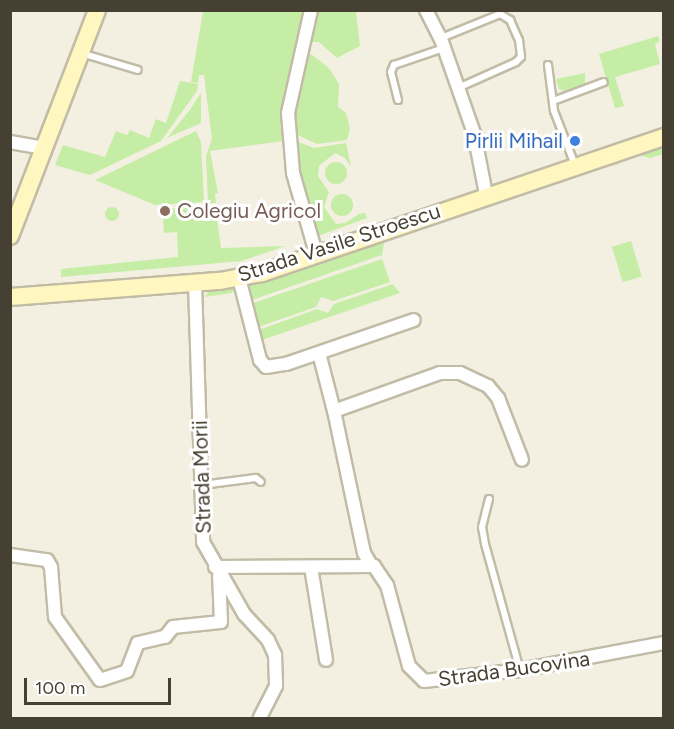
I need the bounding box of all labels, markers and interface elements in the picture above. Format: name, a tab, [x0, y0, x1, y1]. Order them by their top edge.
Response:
place label: Pirlii Mihail	[465, 128, 563, 154]
marker: Pirlii Mihail	[568, 134, 582, 148]
place label: Colegiu Agricol	[177, 198, 321, 224]
street label: Strada Vasile Stroescu	[234, 198, 444, 288]
marker: Colegiu Agricol	[158, 204, 172, 218]
street label: Strada Morii	[187, 420, 217, 534]
street label: Strada Bucovina	[437, 646, 591, 692]
scale bar	[27, 666, 174, 704]
text: 100 m	[35, 677, 85, 699]

